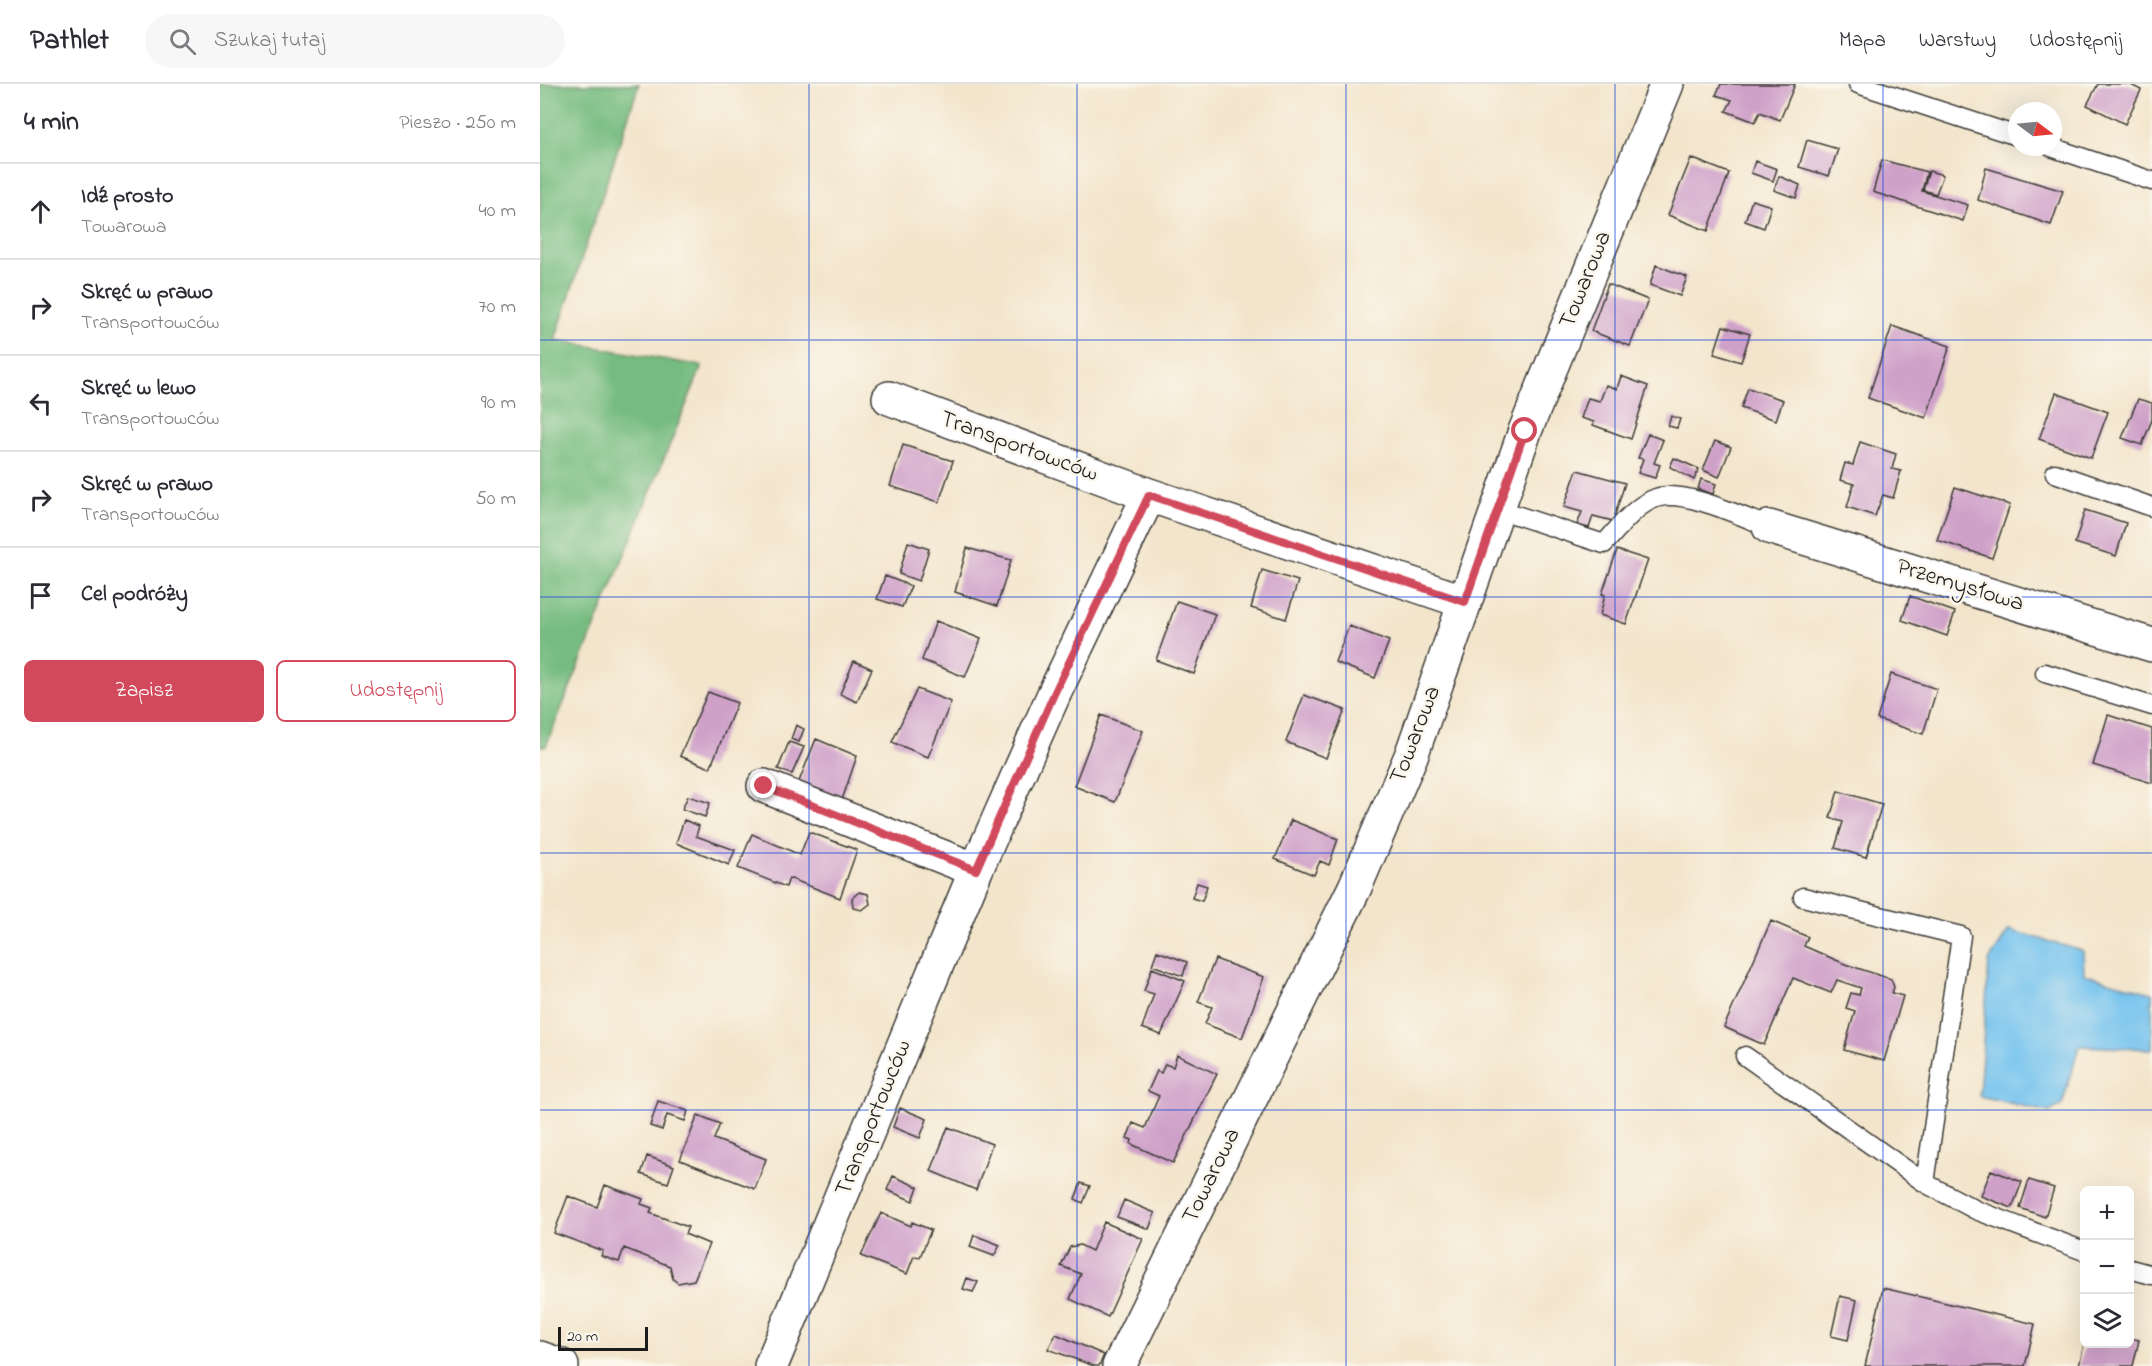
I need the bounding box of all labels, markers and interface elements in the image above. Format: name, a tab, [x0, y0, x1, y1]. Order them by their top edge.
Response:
search box	[145, 14, 565, 68]
text: Pathlet	[30, 21, 109, 62]
icon: search	[166, 25, 199, 58]
text: Szukaj tutaj	[214, 25, 325, 57]
text: Mapa	[1839, 26, 1886, 56]
text: Warstwy	[1919, 26, 1996, 56]
text: Udostępnij	[2029, 26, 2122, 56]
north arrow	[2008, 102, 2062, 156]
text: 4 min	[24, 104, 79, 142]
text: Pieszo · 250 m	[399, 109, 516, 138]
text: Idź prosto	[81, 181, 174, 213]
icon: ahead	[24, 195, 57, 228]
text: 40 m	[479, 197, 516, 226]
text: Towarowa	[81, 213, 167, 242]
street label: Towarowa	[1551, 226, 1621, 334]
text: Skręć w prawo	[81, 277, 213, 309]
icon: right	[24, 291, 57, 324]
text: 70 m	[479, 293, 516, 322]
text: Transportowców	[81, 309, 219, 338]
text: Skręć w lewo	[81, 373, 196, 405]
icon: left	[24, 387, 57, 420]
text: 90 m	[481, 389, 516, 418]
street label: Transportowców	[935, 402, 1103, 492]
text: Transportowców	[81, 405, 219, 434]
route start	[1511, 417, 1537, 443]
text: Skręć w prawo	[81, 469, 213, 501]
icon: right	[24, 483, 57, 516]
text: 50 m	[475, 485, 516, 514]
text: Transportowców	[81, 501, 219, 530]
street label: Przemysłowa	[1892, 550, 2028, 623]
icon: arrive	[24, 579, 57, 612]
text: Cel podróży	[81, 579, 188, 611]
button: Zapisz	[24, 660, 264, 722]
button: Udostępnij	[276, 660, 516, 722]
street label: Towarowa	[1381, 681, 1451, 789]
route end	[750, 772, 776, 798]
street label: Transportowców	[827, 1034, 921, 1202]
street label: Towarowa	[1174, 1122, 1250, 1230]
map controls	[2080, 1186, 2134, 1348]
button: +	[2080, 1186, 2134, 1240]
button: −	[2080, 1240, 2134, 1294]
button: layers	[2080, 1294, 2134, 1348]
scale bar	[558, 1324, 648, 1352]
text: 20 m	[567, 1325, 598, 1349]

